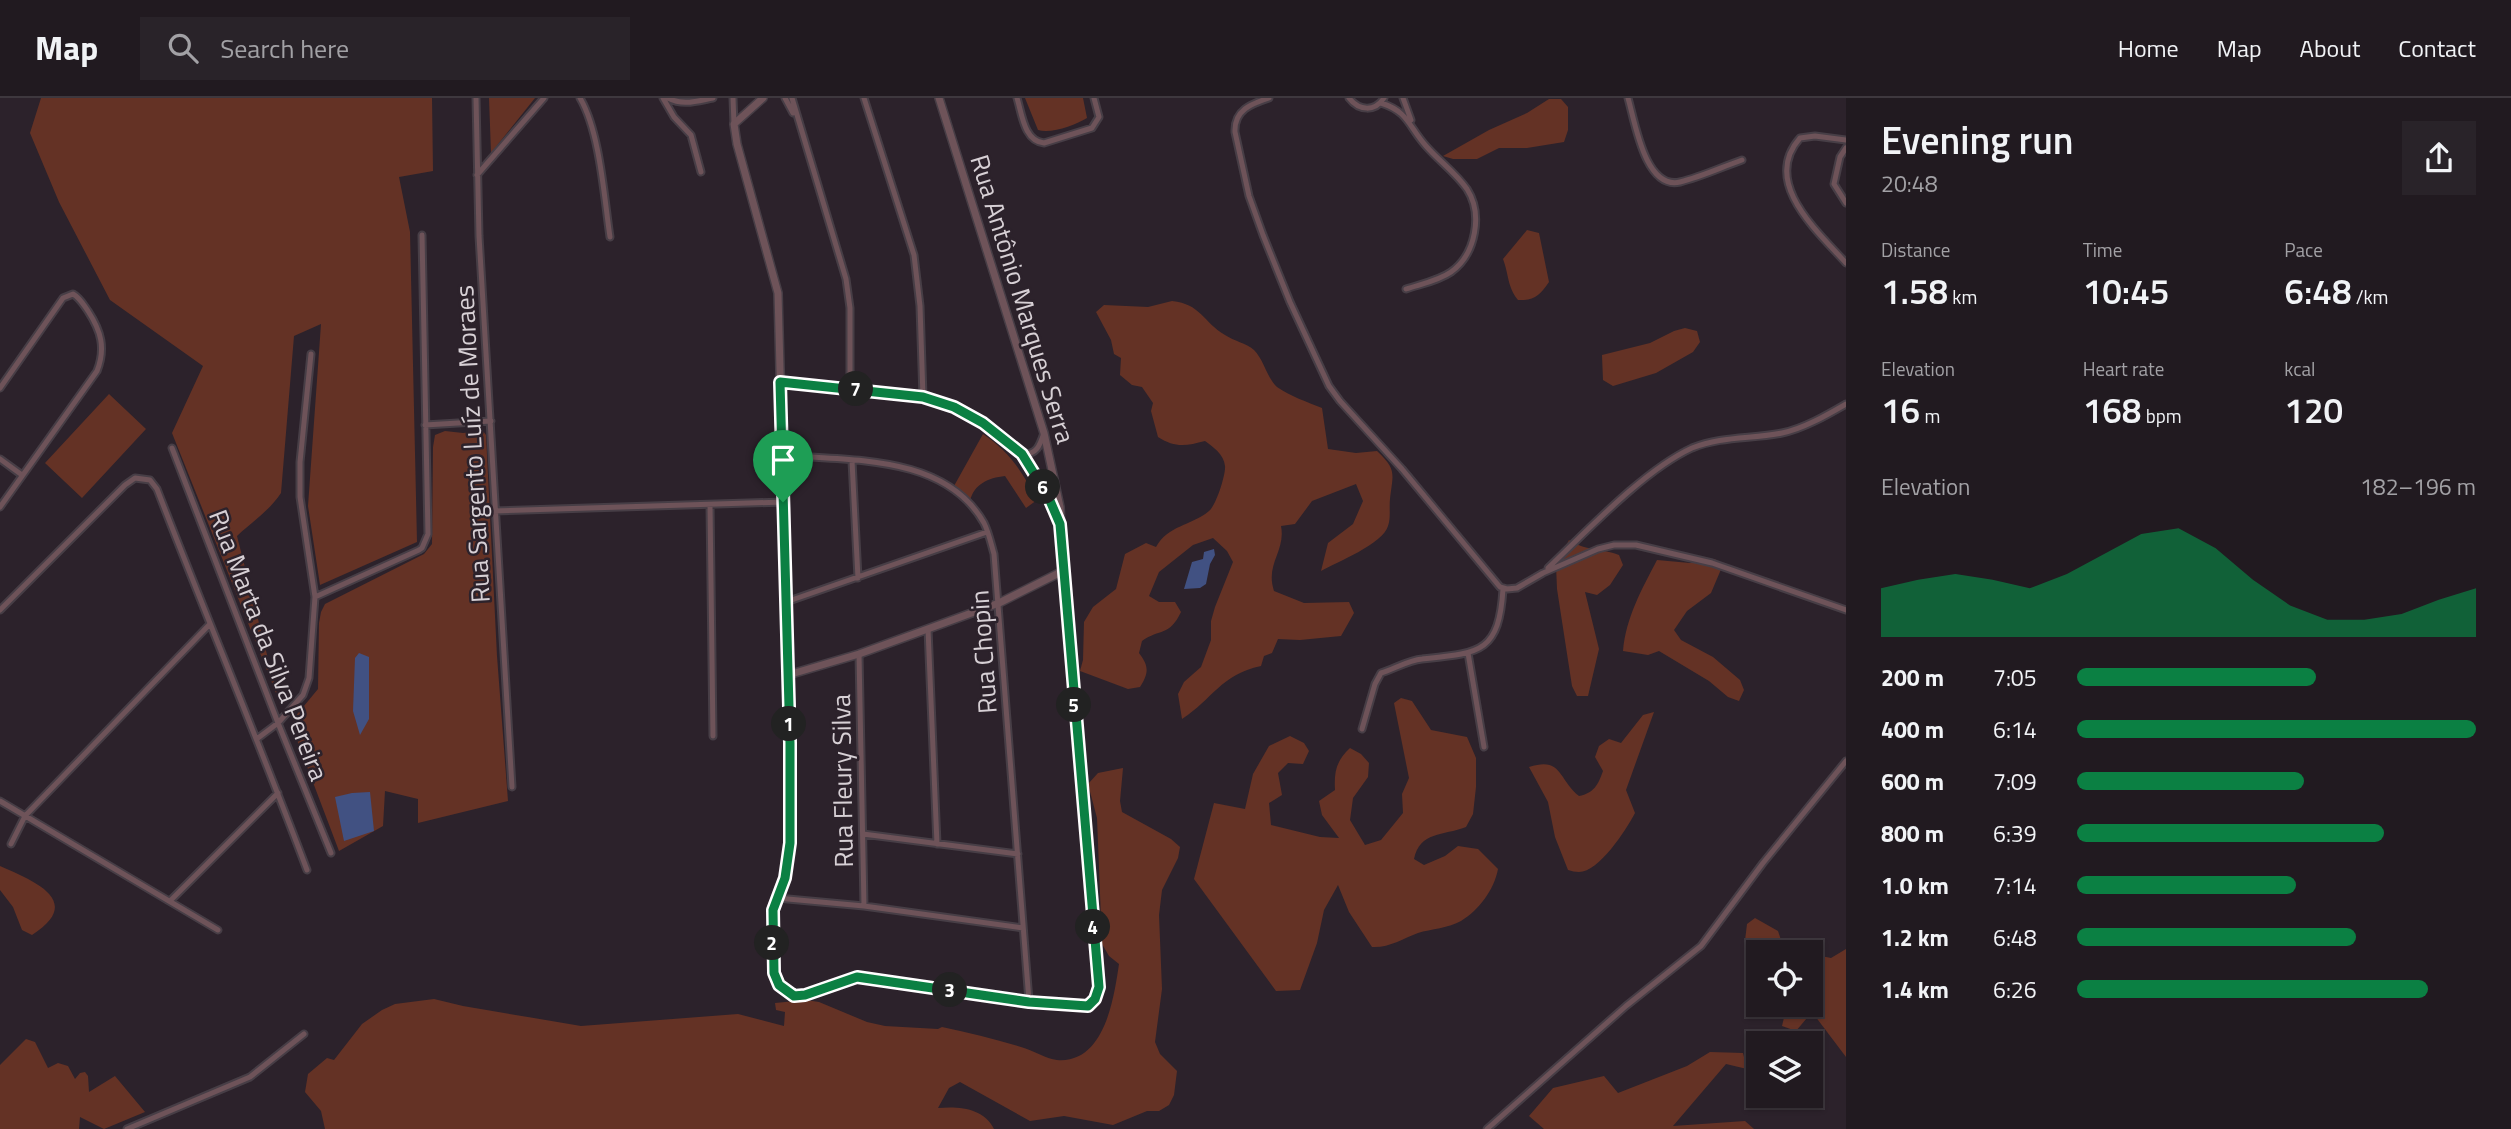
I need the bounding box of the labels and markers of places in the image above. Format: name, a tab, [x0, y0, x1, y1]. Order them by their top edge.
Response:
pin: 7	[838, 372, 874, 406]
pin	[753, 430, 813, 502]
pin: 6	[1026, 470, 1060, 504]
pin: 5	[1056, 688, 1092, 722]
pin: 1	[772, 706, 806, 742]
pin: 4	[1076, 910, 1110, 944]
pin: 2	[754, 926, 790, 960]
pin: 3	[932, 972, 968, 1008]

